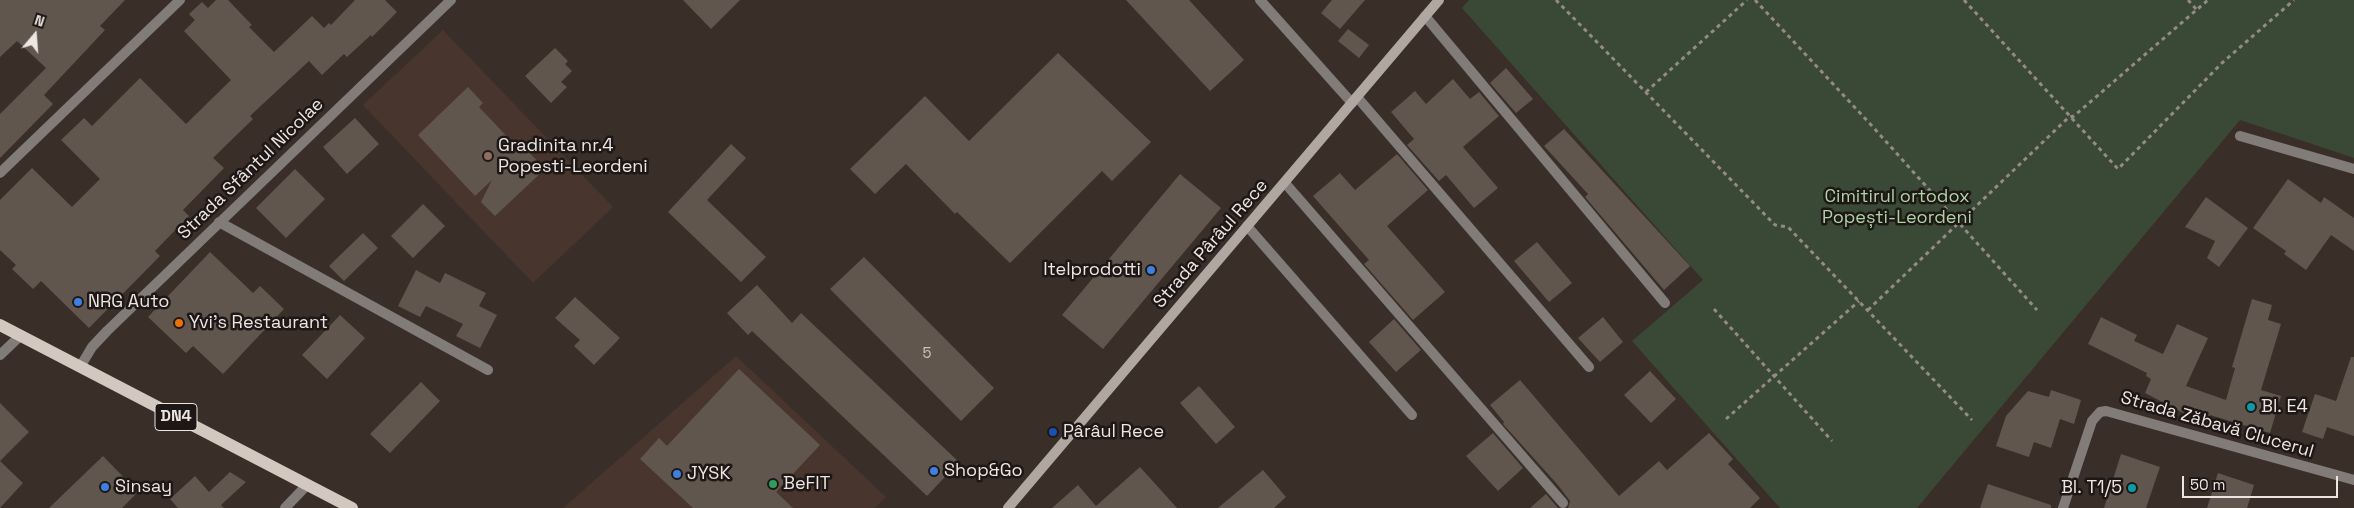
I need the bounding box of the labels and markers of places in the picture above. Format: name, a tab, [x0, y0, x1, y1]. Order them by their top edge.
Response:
place label: Gradinita nr.4 Popesti-Leordeni	[498, 135, 648, 178]
marker: Gradinita nr.4 Popesti-Leordeni	[482, 150, 494, 162]
place label: Itelprodotti	[1043, 259, 1141, 281]
marker: Itelprodotti	[1145, 264, 1157, 276]
place label: NRG Auto	[88, 291, 169, 313]
marker: NRG Auto	[72, 296, 84, 308]
place label: Yvi's Restaurant	[189, 312, 328, 334]
marker: Yvi's Restaurant	[173, 317, 185, 329]
place label: Bl. E4	[2261, 396, 2308, 418]
marker: Bl. E4	[2245, 401, 2257, 413]
place label: Pârâul Rece	[1063, 421, 1164, 443]
marker: Pârâul Rece	[1047, 426, 1059, 438]
place label: Shop&Go	[944, 460, 1023, 482]
place label: JYSK	[687, 463, 730, 485]
marker: Shop&Go	[928, 465, 940, 477]
marker: JYSK	[671, 468, 683, 480]
place label: BeFIT	[783, 473, 830, 495]
place label: Sinsay	[115, 476, 172, 498]
place label: Bl. T1/5	[2061, 477, 2122, 499]
marker: BeFIT	[767, 478, 779, 490]
marker: Sinsay	[99, 481, 111, 493]
marker: Bl. T1/5	[2126, 482, 2138, 494]

